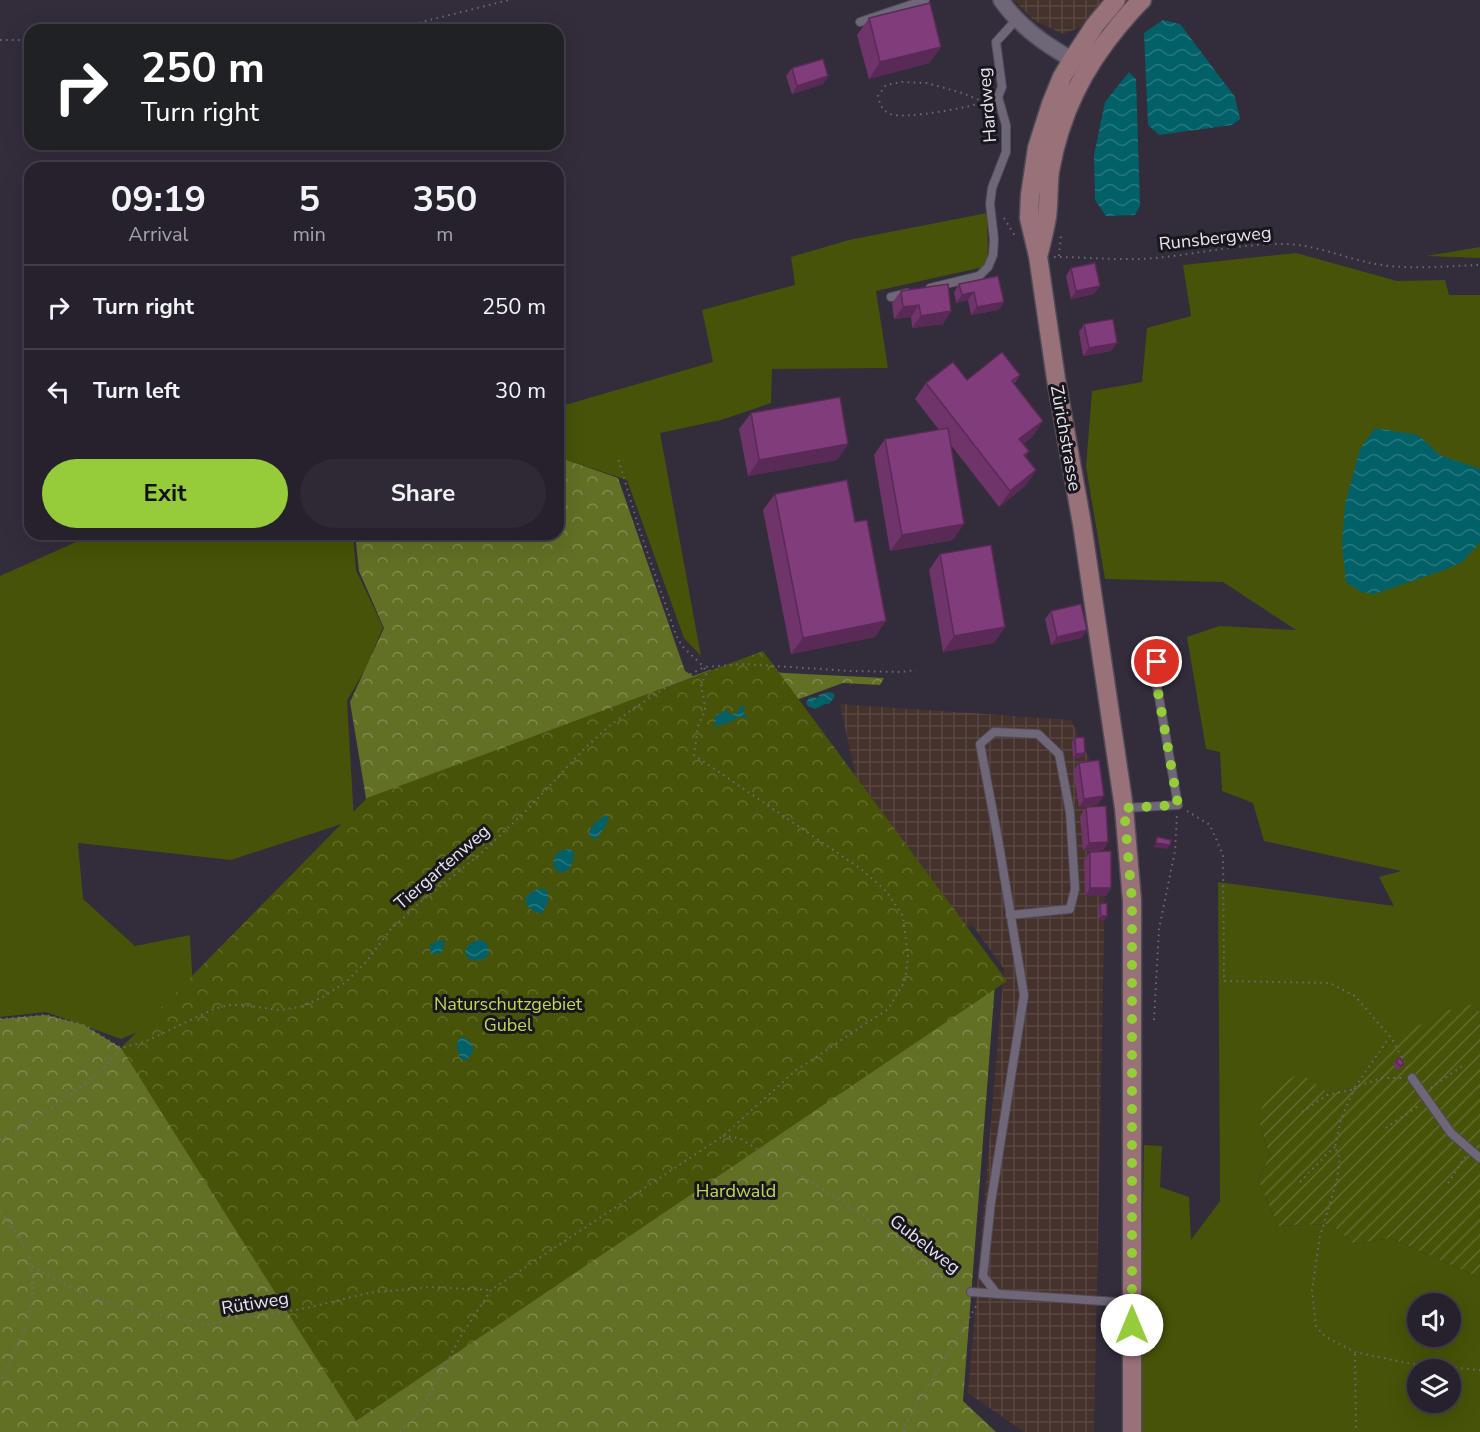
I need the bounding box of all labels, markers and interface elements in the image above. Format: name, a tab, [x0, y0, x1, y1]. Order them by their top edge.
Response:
text: 250 m	[141, 40, 265, 97]
icon: right	[42, 48, 120, 126]
street label: Hardweg	[972, 66, 1002, 144]
text: Turn right	[141, 94, 259, 131]
text: 09:19	[111, 175, 206, 224]
text: 5	[298, 175, 320, 224]
text: 350	[412, 175, 477, 224]
street label: Runsbergweg	[1158, 220, 1272, 256]
text: Arrival	[128, 221, 188, 248]
text: min	[293, 221, 326, 248]
text: m	[436, 221, 453, 248]
icon: right	[42, 291, 75, 324]
text: Turn right	[93, 292, 194, 322]
text: 250 m	[482, 292, 546, 322]
icon: left	[42, 375, 75, 408]
text: Turn left	[93, 376, 180, 406]
text: 30 m	[495, 376, 546, 406]
street label: Zürichstrasse	[1045, 383, 1087, 493]
button: Exit	[42, 459, 288, 528]
button: Share	[300, 459, 546, 528]
pin	[1131, 636, 1182, 687]
icon: arrive	[1140, 645, 1173, 678]
street label: Tiergartenweg	[389, 819, 495, 915]
park label: Naturschutzgebiet Gubel	[434, 992, 583, 1037]
park label: Hardwald	[696, 1179, 776, 1203]
street label: Gubelweg	[885, 1209, 965, 1279]
street label: Rütiweg	[220, 1286, 290, 1320]
position arrow	[1100, 1293, 1164, 1357]
map controls	[1407, 1293, 1461, 1413]
button: sound	[1407, 1293, 1461, 1347]
button: layers	[1407, 1359, 1461, 1413]

